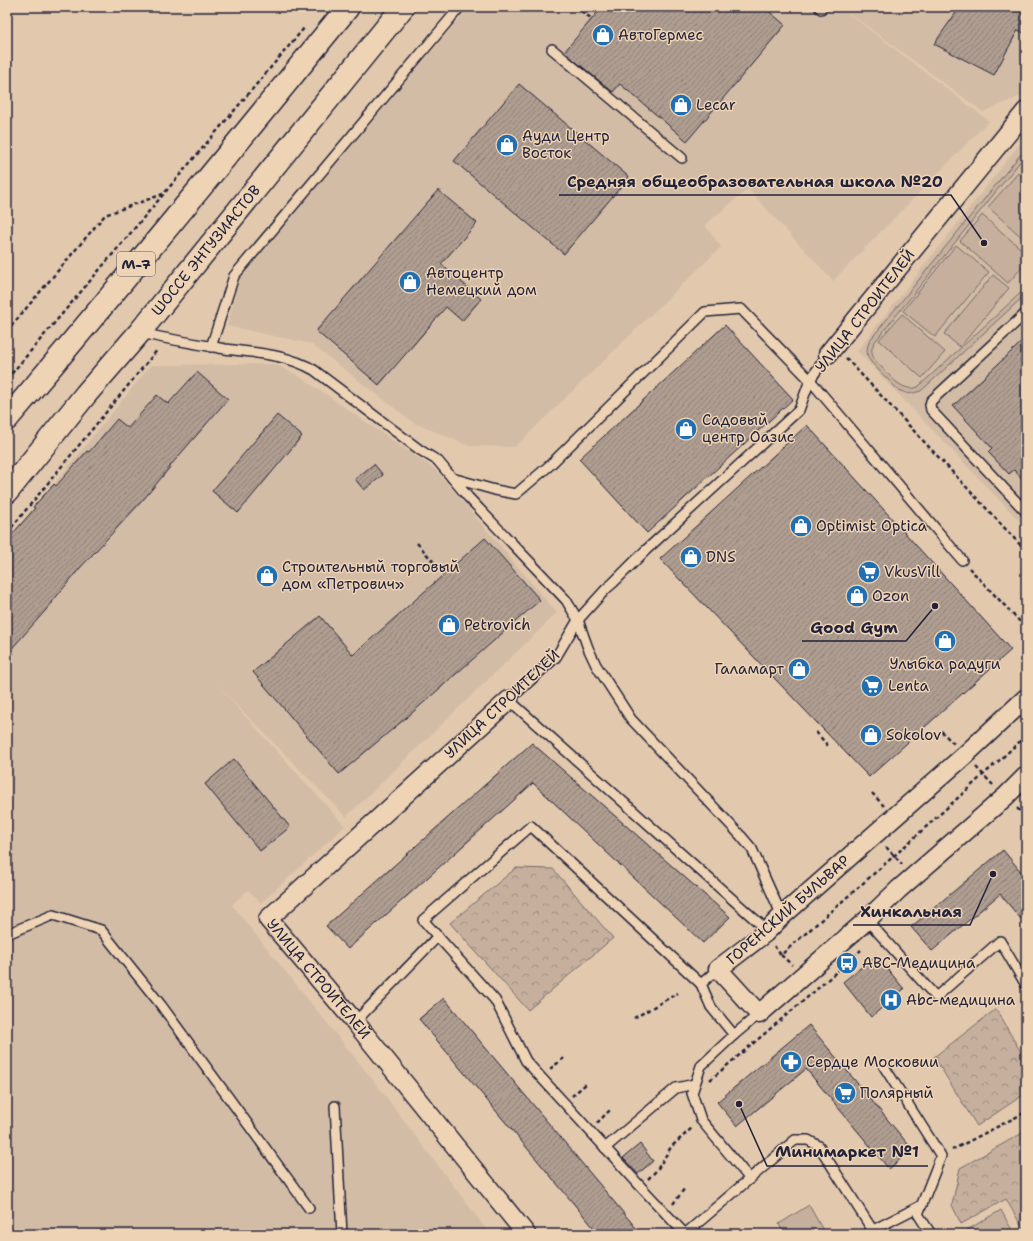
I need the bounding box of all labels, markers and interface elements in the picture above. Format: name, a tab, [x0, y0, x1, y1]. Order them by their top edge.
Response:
shop icon: АвтоГермес	[590, 22, 616, 48]
place label: АвтоГермес	[618, 25, 703, 45]
shop icon: Lecar	[668, 92, 694, 118]
place label: Lecar	[696, 95, 736, 115]
place label: Ауди Центр Восток	[522, 126, 610, 163]
shop icon: Ауди Центр Восток	[494, 132, 520, 158]
callout: Средняя общеобразовательная школа №20	[559, 167, 951, 195]
text: Средняя общеобразовательная школа №20	[567, 171, 943, 192]
street label: ШОССЕ ЭНТУЗИАСТОВ	[147, 181, 265, 320]
street label: УЛИЦА СТРОИТЕЛЕЙ	[810, 245, 919, 377]
road number: М-7	[117, 252, 155, 276]
place label: Автоцентр Немецкий дом	[426, 263, 537, 300]
shop icon: Автоцентр Немецкий дом	[397, 269, 423, 295]
place label: Садовый центр Оазис	[702, 410, 794, 447]
shop icon: Садовый центр Оазис	[673, 416, 699, 442]
shop icon: Optimist Optica	[788, 513, 814, 539]
place label: Optimist Optica	[816, 516, 928, 536]
shop icon: DNS	[678, 544, 704, 570]
place label: DNS	[706, 547, 736, 567]
place label: Строительный торговый дом «Петрович»	[282, 557, 460, 594]
supermarket icon: VkusVill	[856, 559, 882, 585]
place label: VkusVill	[884, 562, 941, 582]
shop icon: Строительный торговый дом «Петрович»	[254, 563, 280, 589]
shop icon: Ozon	[844, 583, 870, 609]
place label: Ozon	[872, 586, 909, 606]
shop icon: Petrovich	[436, 612, 462, 638]
callout: Good Gym	[802, 613, 906, 641]
place label: Petrovich	[464, 615, 531, 635]
text: Good Gym	[810, 617, 898, 638]
shop icon: Улыбка радуги	[932, 628, 958, 654]
street label: УЛИЦА СТРОИТЕЛЕЙ	[439, 644, 564, 763]
place label: Улыбка радуги	[889, 654, 1001, 674]
shop icon: Галамарт	[786, 656, 812, 682]
place label: Галамарт	[714, 659, 784, 679]
supermarket icon: Lenta	[859, 673, 885, 699]
place label: Lenta	[888, 676, 929, 696]
shop icon: Sokolov	[858, 722, 884, 748]
place label: Sokolov	[886, 725, 941, 745]
street label: ГОРЕНСКИЙ БУЛЬВАР	[721, 850, 854, 969]
callout: Хинкальная	[853, 897, 970, 925]
text: Хинкальная	[860, 901, 962, 922]
street label: УЛИЦА СТРОИТЕЛЕЙ	[262, 915, 376, 1043]
bus stop icon: АВС-Медицина	[834, 950, 860, 976]
place label: АВС-Медицина	[862, 953, 976, 973]
hospital icon: Abc-медицина	[878, 987, 904, 1013]
place label: Abc-медицина	[906, 990, 1016, 1010]
pharmacy icon: Сердце Московии	[778, 1049, 804, 1075]
place label: Сердце Московии	[806, 1052, 939, 1072]
supermarket icon: Полярный	[832, 1080, 858, 1106]
place label: Полярный	[860, 1083, 934, 1103]
callout: Минимаркет №1	[767, 1138, 928, 1166]
text: Минимаркет №1	[775, 1141, 919, 1162]

